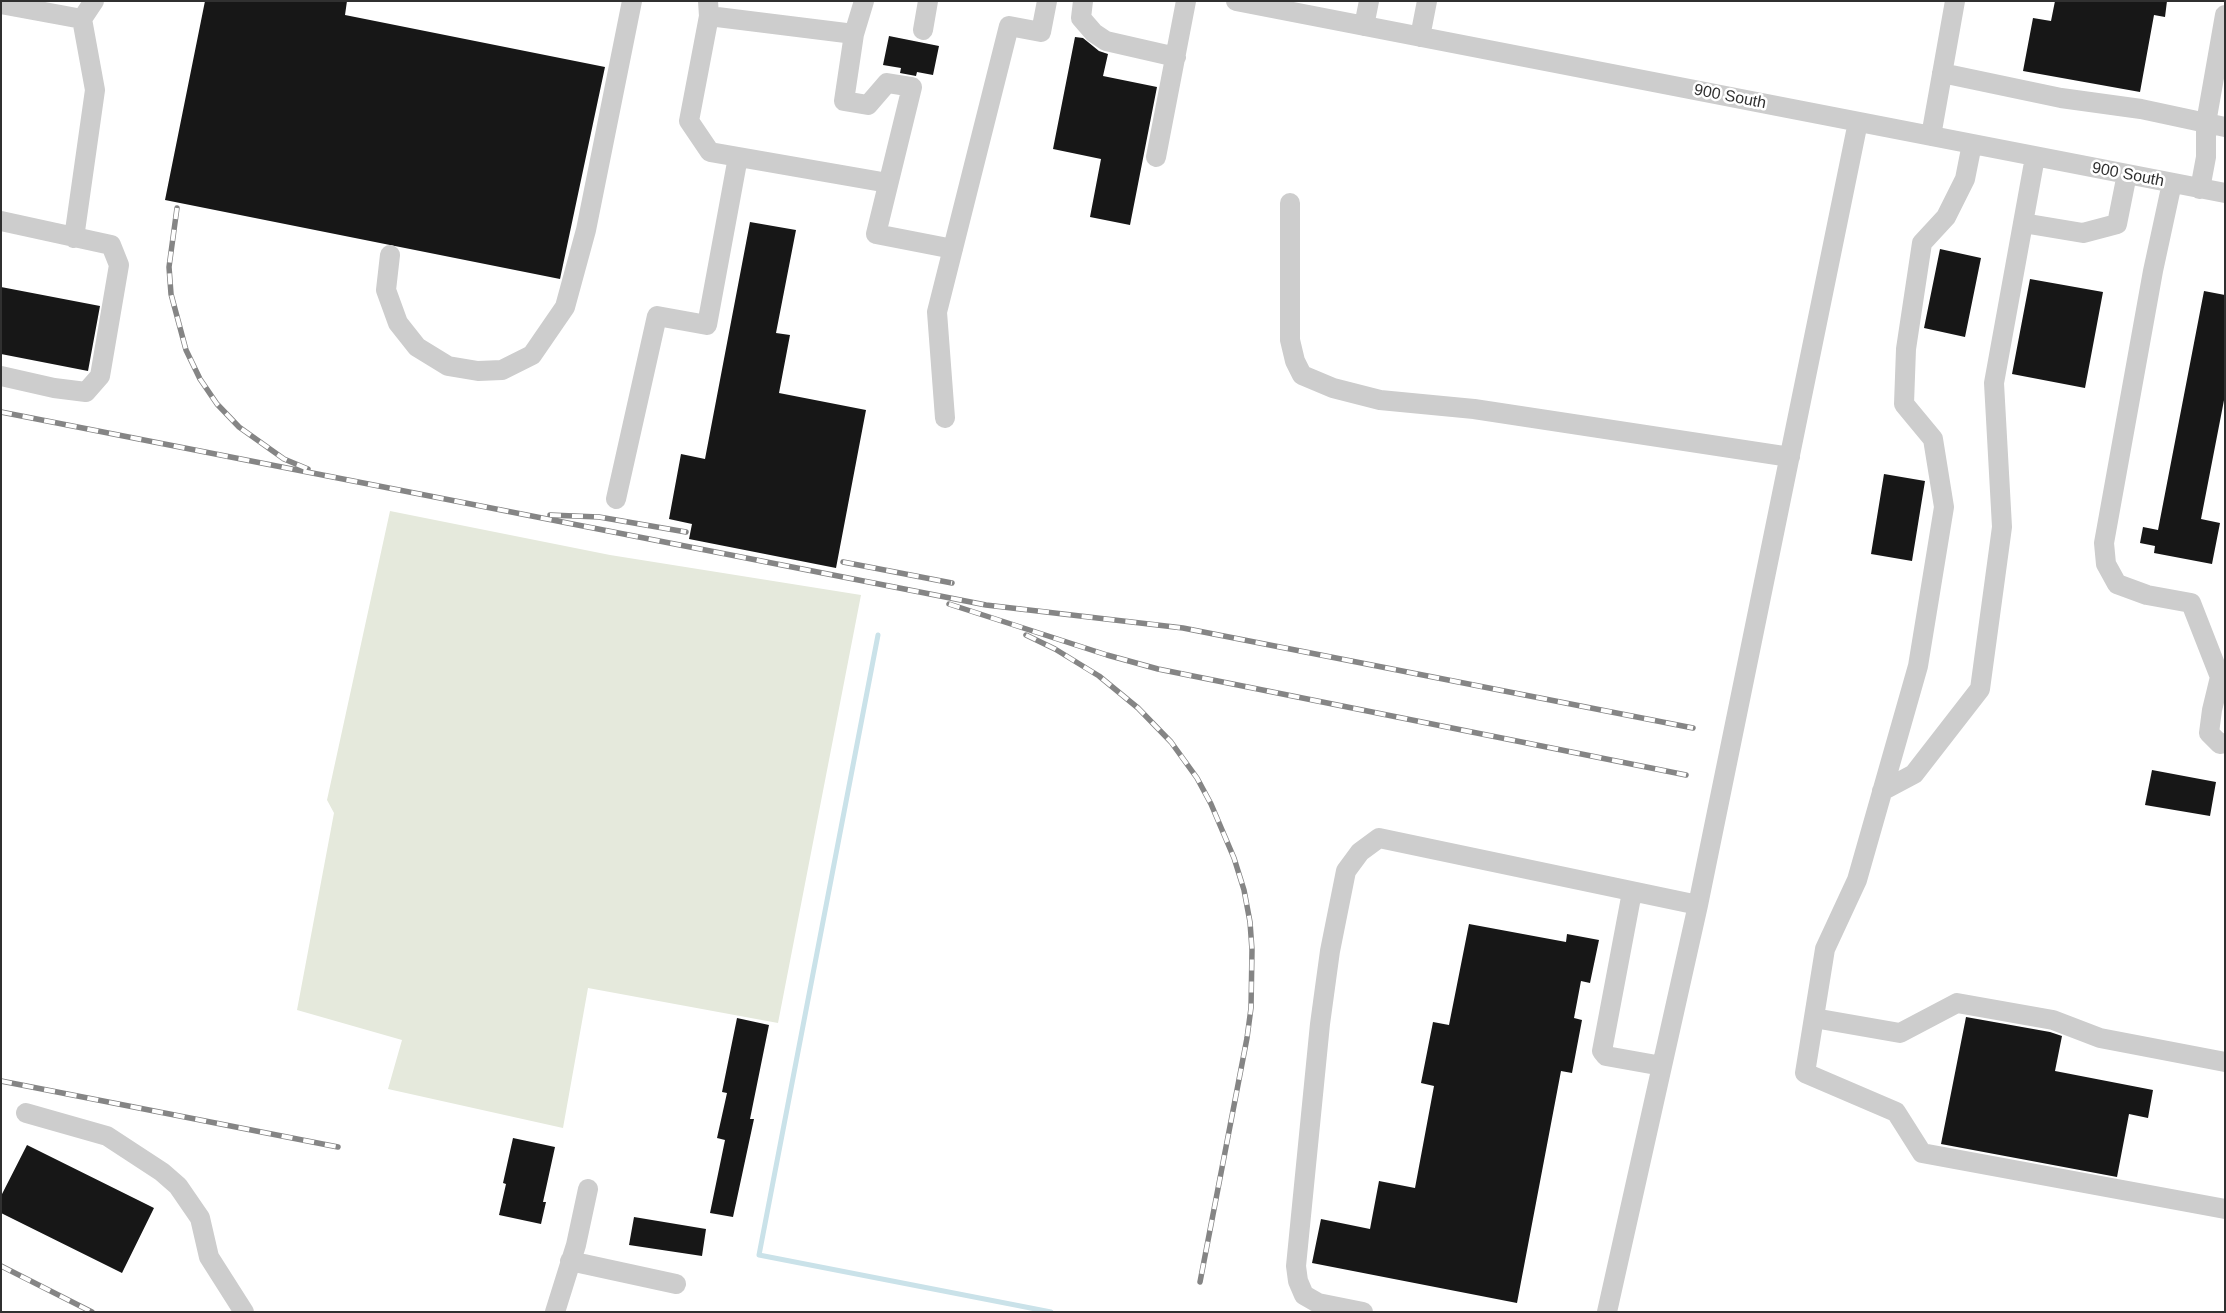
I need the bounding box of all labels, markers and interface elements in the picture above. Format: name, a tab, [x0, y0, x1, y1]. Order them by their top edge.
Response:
street label: 900 South	[1692, 81, 1768, 113]
street label: 900 South	[2090, 159, 2166, 191]

